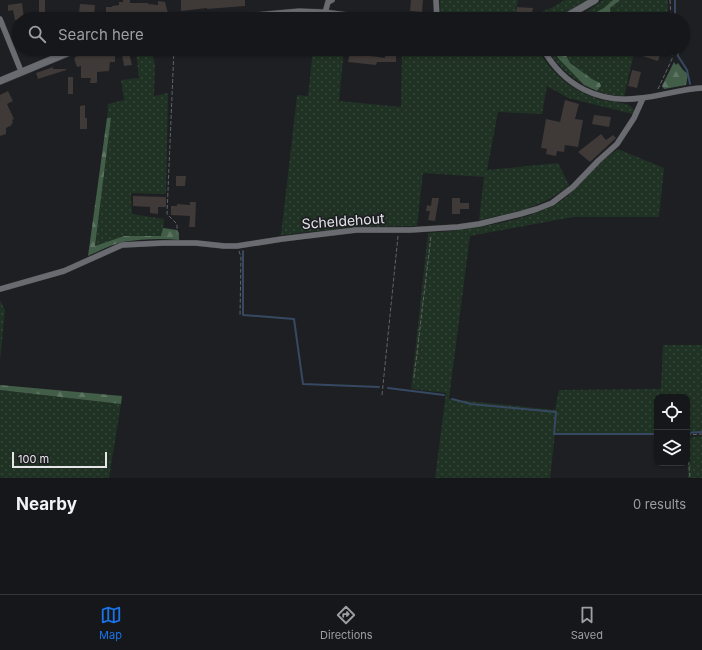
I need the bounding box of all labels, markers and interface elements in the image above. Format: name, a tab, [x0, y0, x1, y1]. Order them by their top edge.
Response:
search box	[12, 12, 690, 56]
icon: search	[26, 23, 48, 45]
text: Search here	[58, 25, 144, 44]
street label: Scheldehout	[301, 209, 385, 232]
map controls	[654, 394, 690, 466]
button: locate	[654, 394, 690, 430]
button: layers	[654, 430, 690, 466]
scale bar	[12, 450, 107, 469]
text: 100 m	[18, 452, 49, 466]
text: Nearby	[16, 494, 77, 514]
text: 0 results	[633, 496, 686, 512]
tab: Map	[99, 604, 122, 642]
tab: Directions	[320, 604, 373, 642]
tab: Saved	[571, 604, 603, 642]

